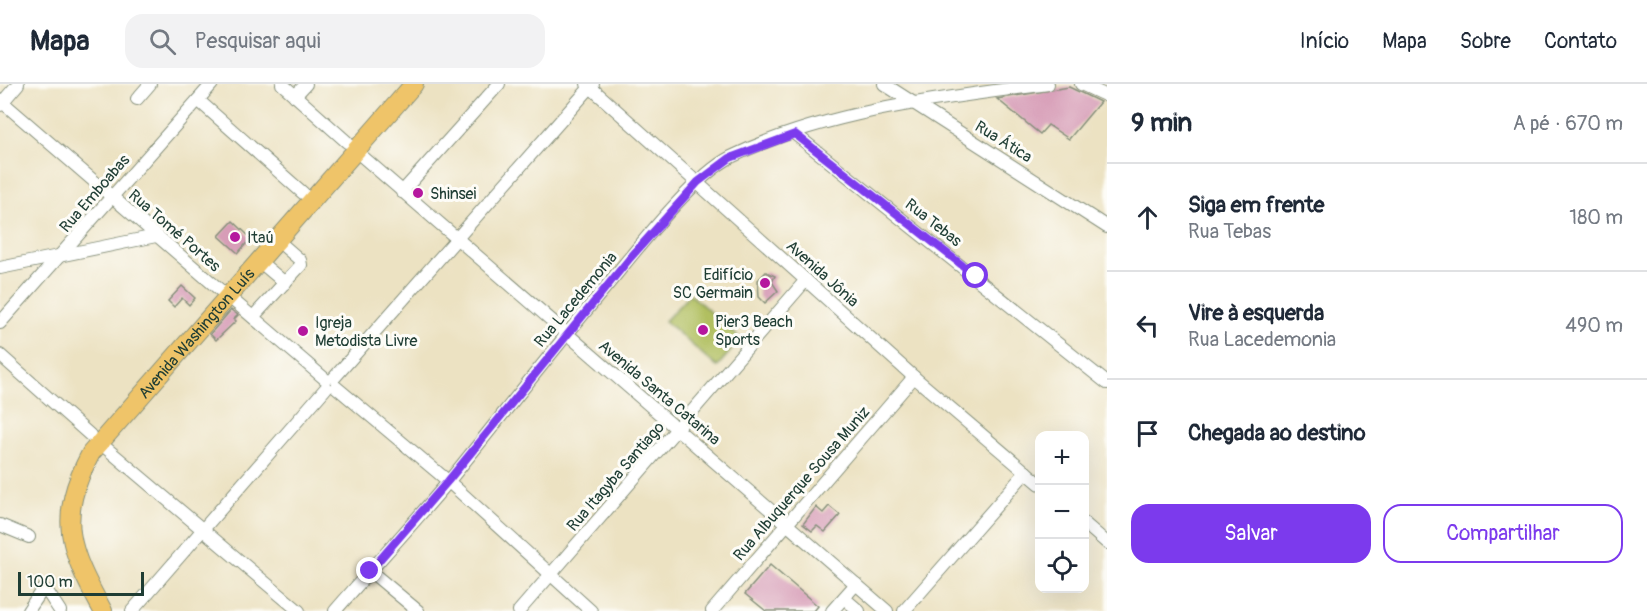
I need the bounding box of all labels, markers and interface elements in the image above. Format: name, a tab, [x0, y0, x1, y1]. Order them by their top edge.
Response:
search box	[125, 14, 545, 68]
text: Mapa	[30, 24, 89, 59]
icon: search	[146, 25, 179, 58]
text: Pesquisar aqui	[194, 27, 321, 55]
text: Início	[1300, 28, 1349, 55]
text: Mapa	[1382, 28, 1427, 55]
text: Sobre	[1460, 28, 1511, 55]
text: Contato	[1544, 28, 1617, 55]
text: 9 min	[1131, 107, 1192, 139]
text: A pé · 670 m	[1513, 111, 1623, 136]
street label: Rua Ática	[971, 116, 1036, 167]
street label: Rua Emboabas	[55, 150, 134, 237]
place label: Shinsei	[430, 184, 476, 204]
street label: Rua Tomé Portes	[124, 185, 224, 276]
marker: Shinsei	[411, 186, 425, 200]
text: Siga em frente	[1188, 191, 1324, 219]
street label: Rua Tebas	[901, 194, 966, 251]
icon: ahead	[1131, 201, 1164, 234]
text: 180 m	[1569, 205, 1623, 230]
text: Rua Tebas	[1188, 219, 1271, 244]
place label: Itaú	[247, 228, 274, 248]
marker: Itaú	[228, 230, 242, 244]
street label: Avenida Jônia	[782, 236, 863, 311]
street label: Rua Lacedemonia	[530, 248, 621, 351]
route start	[962, 262, 988, 288]
street label: Avenida Washington Luís	[134, 264, 259, 403]
place label: Edifício SC Germain	[673, 265, 753, 303]
marker: Edifício SC Germain	[758, 276, 772, 290]
text: Vire à esquerda	[1188, 299, 1324, 327]
icon: left	[1131, 309, 1164, 342]
place label: Pier3 Beach Sports	[715, 312, 793, 350]
place label: Igreja Metodista Livre	[315, 313, 418, 351]
text: 490 m	[1565, 313, 1623, 338]
marker: Pier3 Beach Sports	[696, 323, 710, 337]
marker: Igreja Metodista Livre	[296, 324, 310, 338]
text: Rua Lacedemonia	[1188, 327, 1336, 352]
street label: Avenida Santa Catarina	[594, 336, 724, 450]
street label: Rua Albuquerque Sousa Muniz	[729, 402, 874, 565]
street label: Rua Itagyba Santiago	[563, 417, 669, 536]
icon: arrive	[1131, 417, 1164, 450]
text: Chegada ao destino	[1188, 419, 1366, 447]
map controls	[1035, 431, 1089, 593]
button: +	[1035, 431, 1089, 485]
button: −	[1035, 485, 1089, 539]
button: Salvar	[1131, 504, 1371, 563]
button: Compartilhar	[1383, 504, 1623, 563]
button: locate	[1035, 539, 1089, 593]
route end	[356, 557, 382, 583]
scale bar	[18, 569, 144, 596]
text: 100 m	[27, 572, 73, 592]

